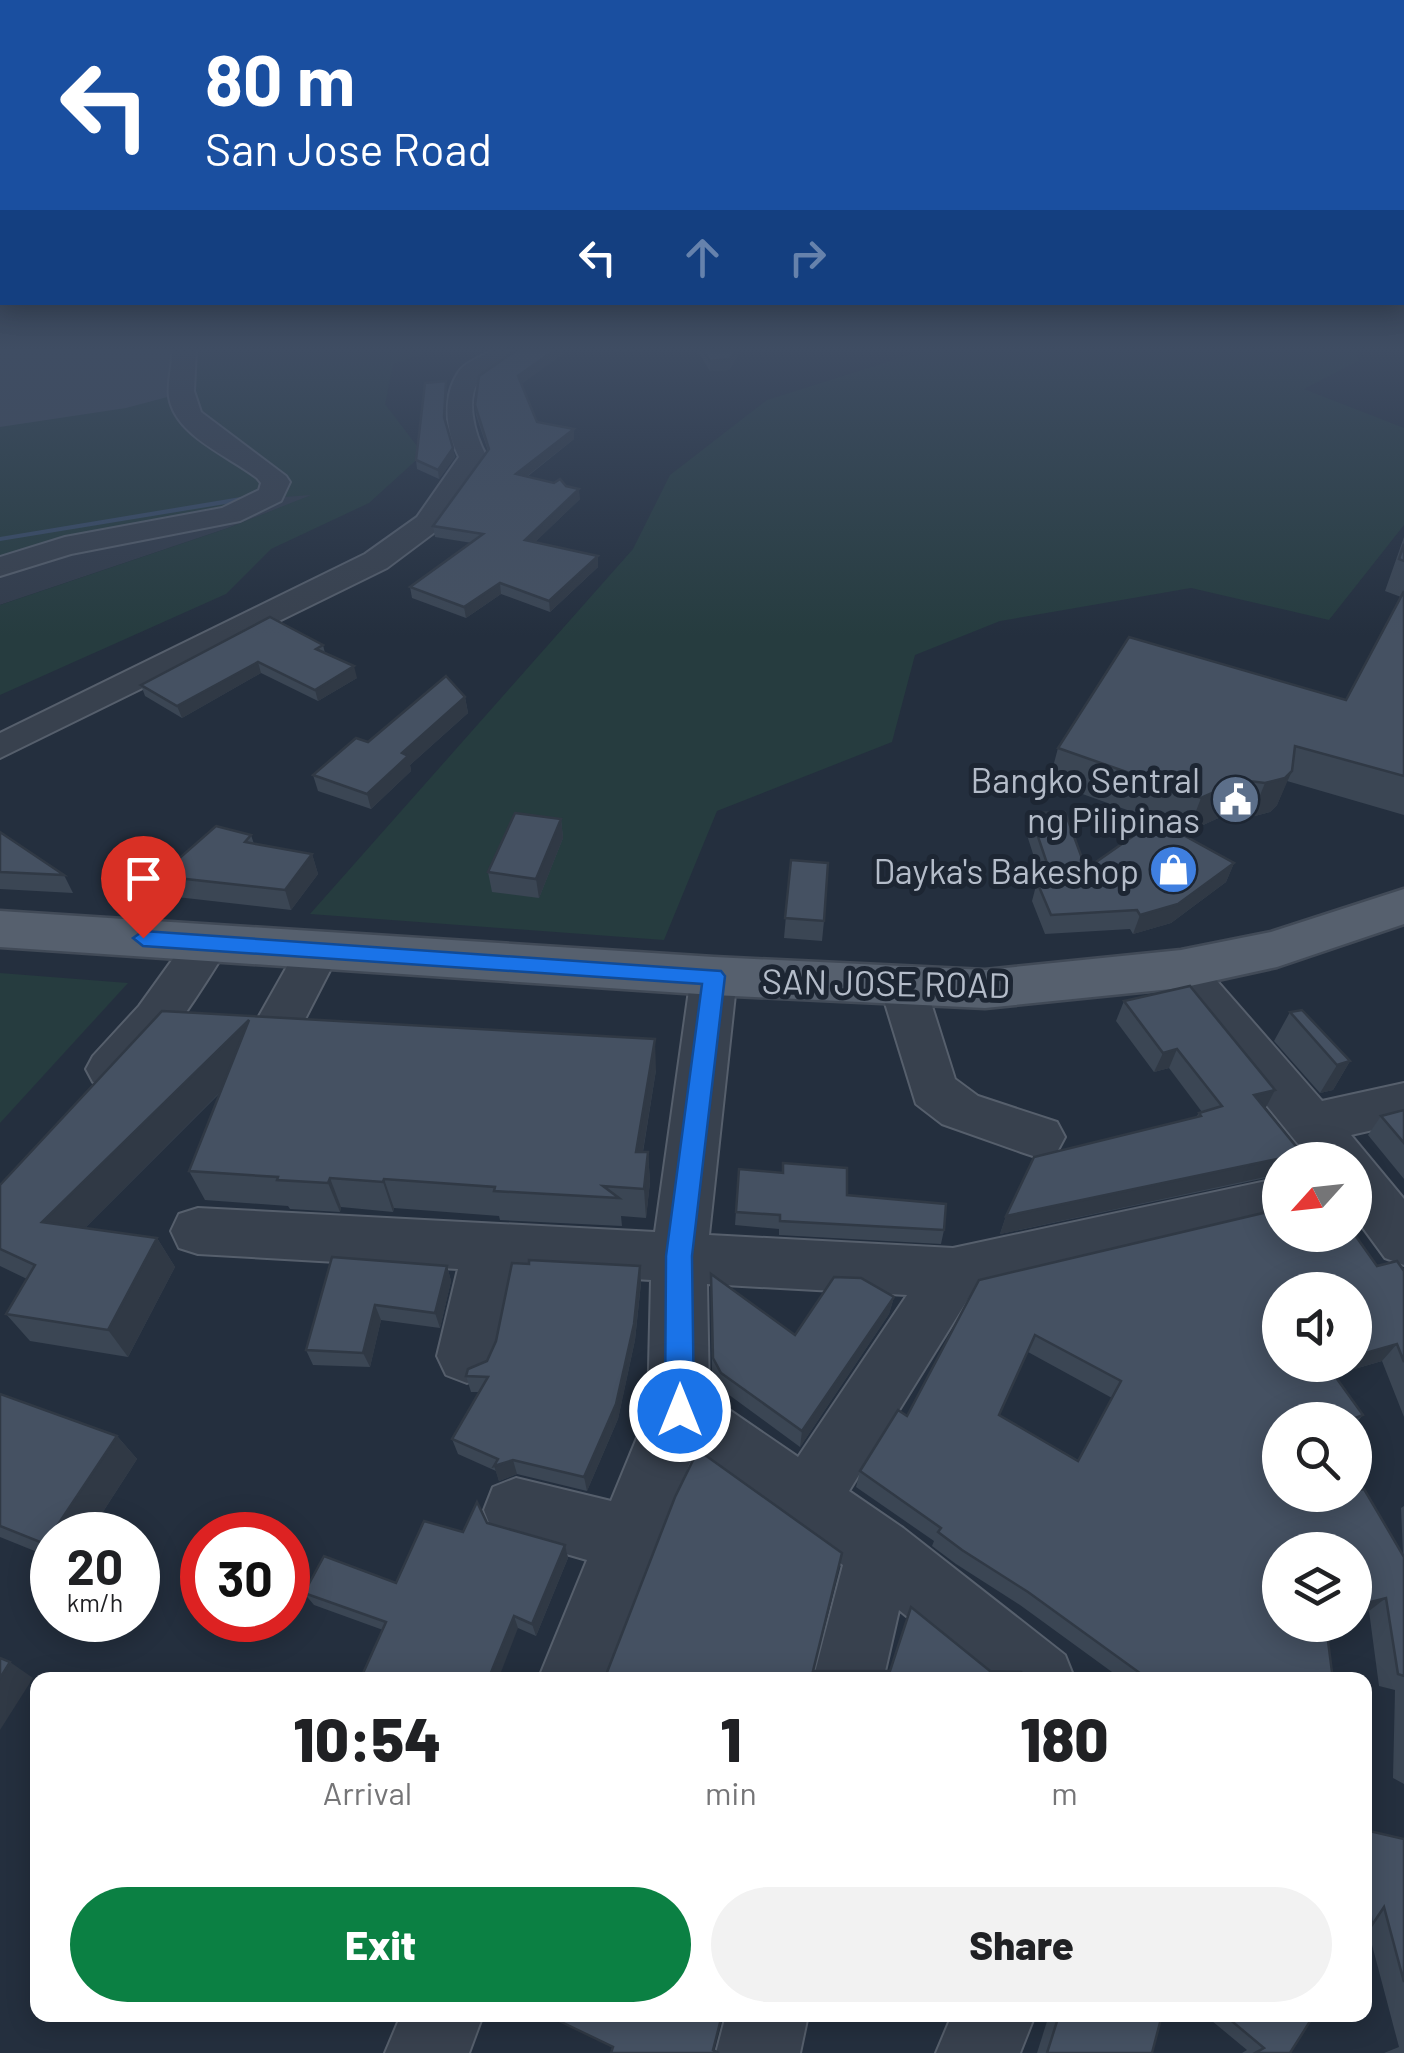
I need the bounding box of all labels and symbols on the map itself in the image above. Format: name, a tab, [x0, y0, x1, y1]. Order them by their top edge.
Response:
place label: Bangko Sentral ng Pilipinas	[971, 758, 1200, 840]
public building icon: Bangko Sentral ng Pilipinas	[1209, 773, 1261, 825]
pin	[101, 836, 186, 939]
shop icon: Dayka's Bakeshop	[1148, 844, 1200, 896]
place label: Dayka's Bakeshop	[873, 849, 1139, 891]
street label: SAN JOSE ROAD	[761, 959, 1011, 1005]
north arrow	[1262, 1142, 1372, 1252]
position arrow	[628, 1359, 732, 1463]
speed limit sign: 30	[180, 1512, 310, 1642]

